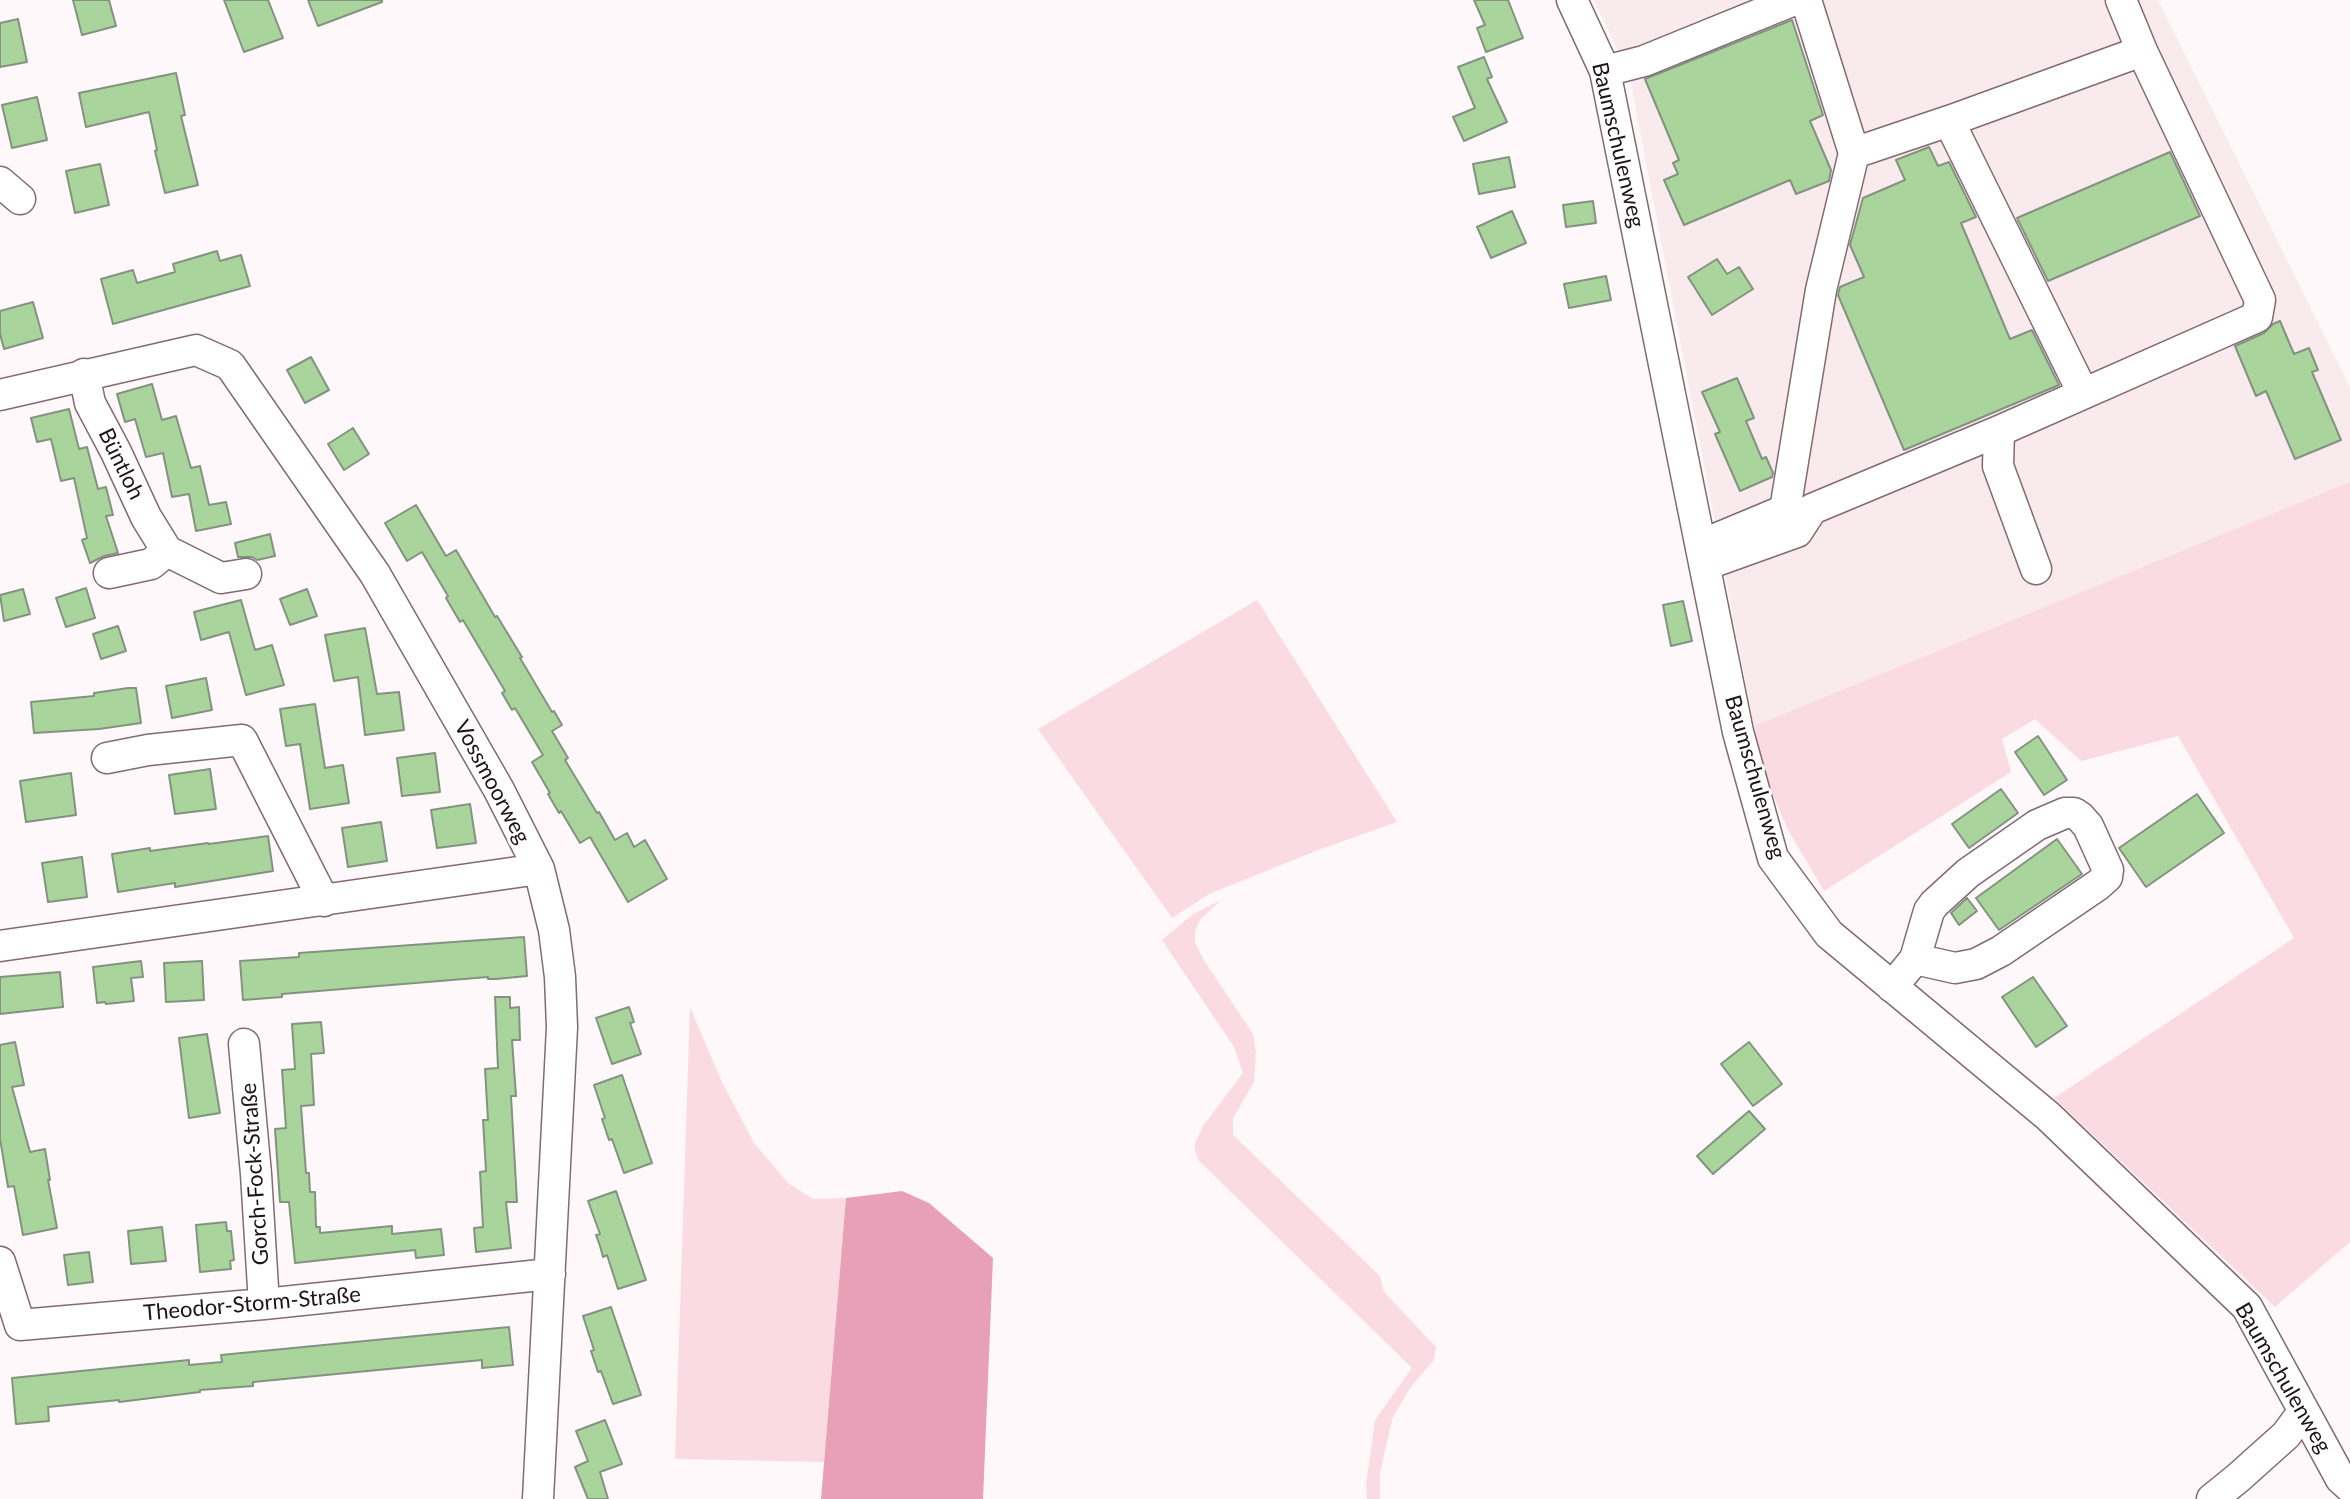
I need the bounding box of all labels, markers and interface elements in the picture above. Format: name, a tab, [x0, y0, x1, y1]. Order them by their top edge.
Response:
street label: Baumschulenweg	[1586, 60, 1650, 230]
street label: Büntloh	[92, 424, 150, 504]
street label: Baumschulenweg	[1719, 692, 1791, 862]
street label: Vossmoorweg	[448, 716, 536, 848]
street label: Gorch-Fock-Straße	[235, 1082, 275, 1266]
street label: Theodor-Storm-Straße	[142, 1281, 362, 1327]
street label: Baumschulenweg	[2229, 1298, 2337, 1458]

